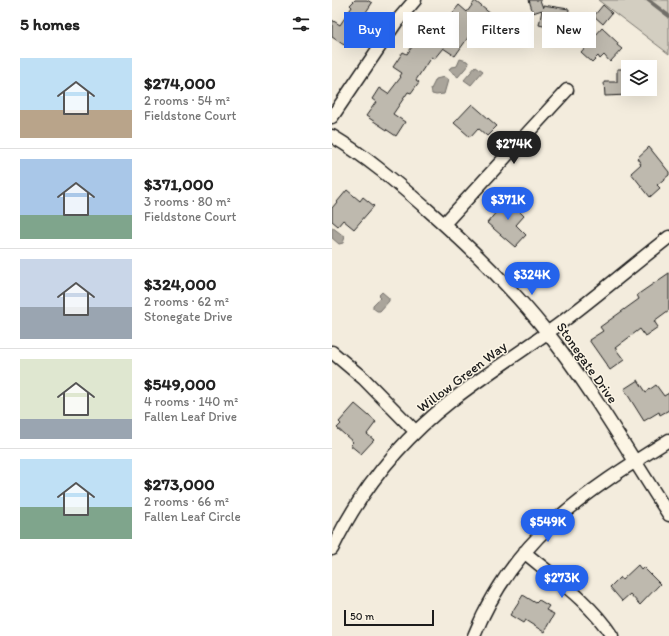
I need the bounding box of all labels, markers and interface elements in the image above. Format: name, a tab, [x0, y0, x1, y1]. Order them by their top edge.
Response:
chip: Buy	[344, 12, 395, 48]
chip: Rent	[403, 12, 459, 48]
chip: Filters	[467, 12, 534, 48]
chip: New	[542, 12, 596, 48]
icon: filters	[290, 13, 312, 35]
text: 5 homes	[20, 14, 80, 34]
map controls	[621, 60, 657, 96]
button: layers	[621, 60, 657, 96]
text: $274,000	[144, 73, 216, 93]
icon: home	[52, 74, 100, 122]
text: 2 rooms · 54 m²	[144, 93, 230, 108]
text: Fieldstone Court	[144, 108, 236, 123]
pin: $274K	[486, 131, 542, 165]
text: $274K	[496, 136, 532, 151]
text: $371,000	[144, 174, 214, 194]
icon: home	[52, 175, 100, 223]
pin: $371K	[480, 187, 536, 221]
text: $371K	[491, 192, 525, 207]
text: 3 rooms · 80 m²	[144, 194, 231, 209]
text: Fieldstone Court	[144, 209, 236, 224]
pin: $324K	[504, 262, 560, 296]
text: $324K	[514, 267, 550, 282]
text: $324,000	[144, 274, 217, 294]
icon: home	[52, 275, 100, 323]
text: 2 rooms · 62 m²	[144, 294, 229, 309]
text: Stonegate Drive	[144, 309, 233, 324]
street label: Stonegate Drive	[553, 319, 621, 407]
street label: Willow Green Way	[414, 337, 511, 416]
text: $549,000	[144, 374, 216, 394]
icon: home	[52, 375, 100, 423]
text: 4 rooms · 140 m²	[144, 394, 238, 409]
text: Fallen Leaf Drive	[144, 409, 237, 424]
text: $273,000	[144, 474, 215, 494]
icon: home	[52, 475, 100, 523]
text: 2 rooms · 66 m²	[144, 494, 229, 509]
text: Fallen Leaf Circle	[144, 509, 241, 524]
pin: $549K	[520, 509, 576, 543]
text: $549K	[530, 514, 566, 529]
pin: $273K	[534, 565, 590, 599]
text: $273K	[544, 570, 580, 585]
scale bar	[344, 608, 434, 627]
text: 50 m	[350, 610, 374, 623]

